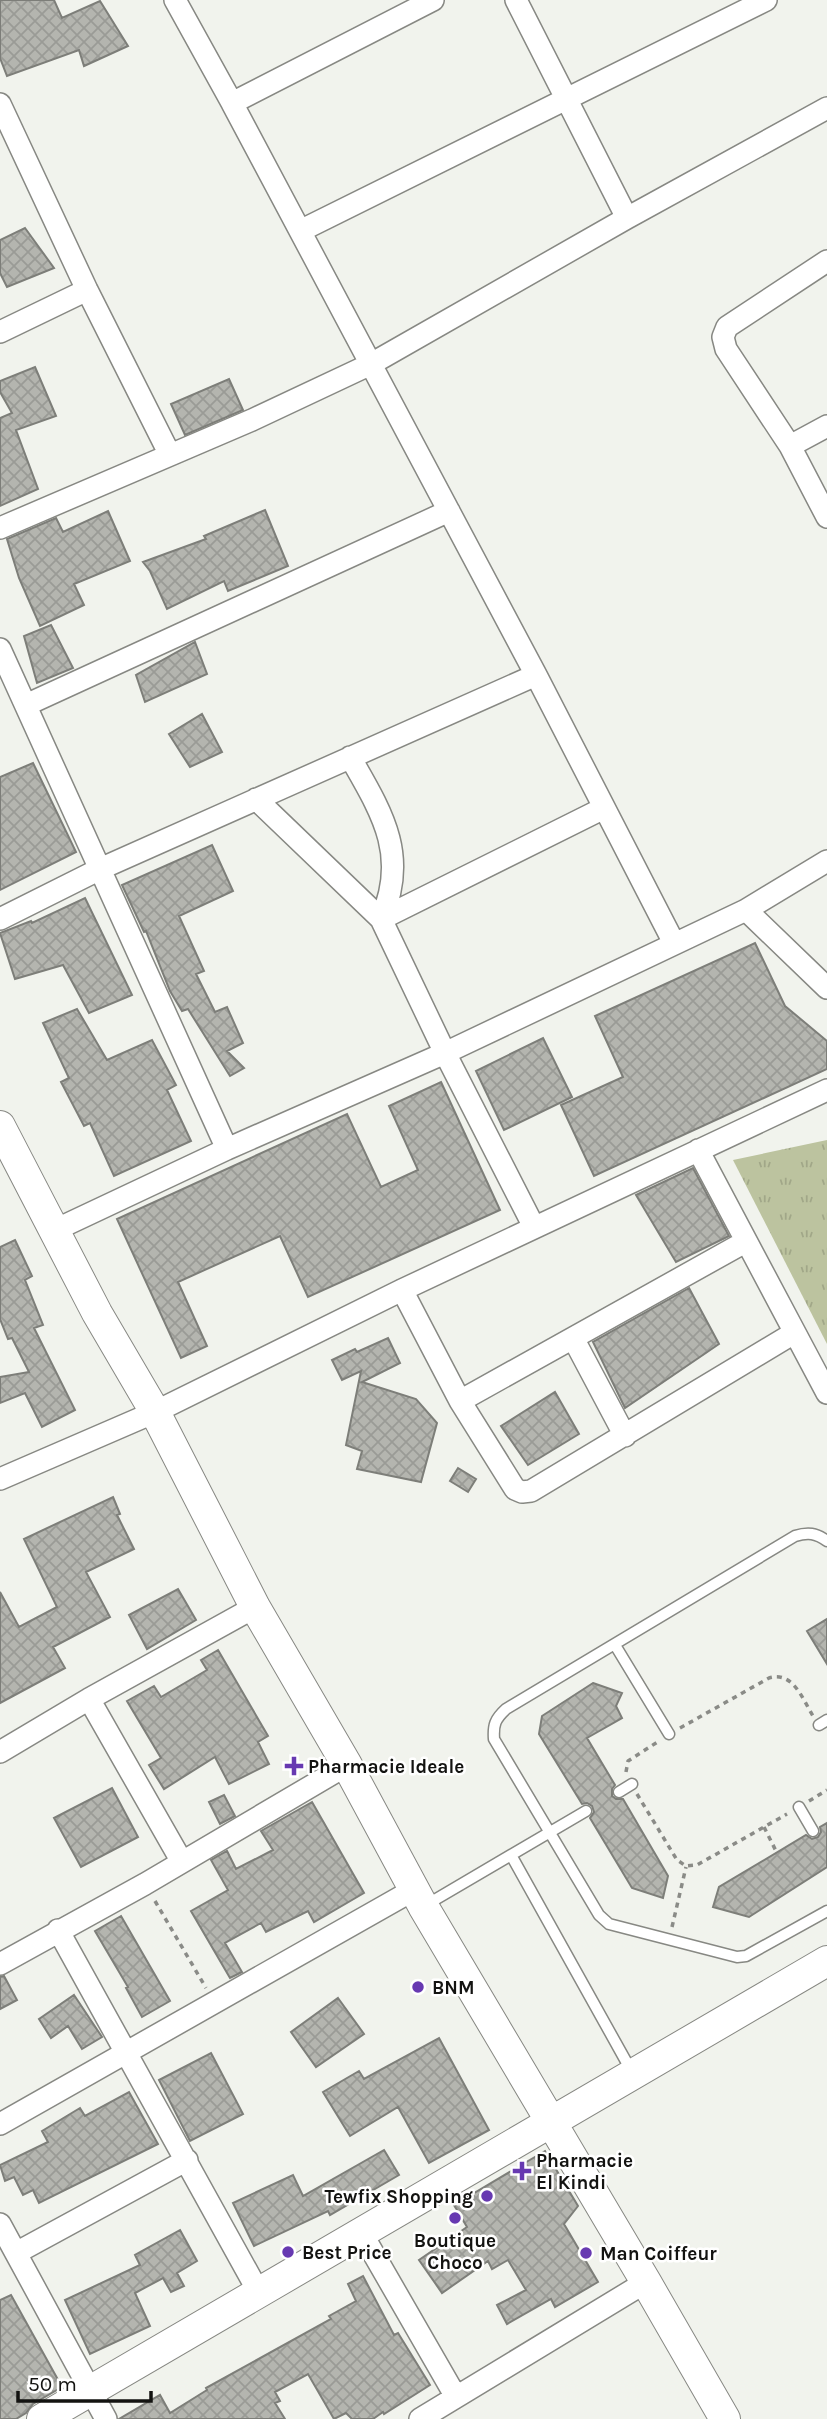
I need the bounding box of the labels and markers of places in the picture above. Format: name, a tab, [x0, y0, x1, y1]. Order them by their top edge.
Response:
place label: Pharmacie Ideale	[308, 1756, 464, 1778]
marker: Pharmacie Ideale	[286, 1758, 302, 1774]
place label: BNM	[432, 1977, 475, 1999]
marker: BNM	[410, 1979, 426, 1995]
place label: Pharmacie El Kindi	[536, 2150, 633, 2194]
marker: Pharmacie El Kindi	[514, 2163, 530, 2179]
place label: Tewfix Shopping	[324, 2186, 473, 2208]
marker: Tewfix Shopping	[479, 2188, 495, 2204]
marker: Boutique Choco	[447, 2210, 463, 2226]
place label: Boutique Choco	[414, 2230, 496, 2274]
place label: Best Price	[302, 2242, 392, 2264]
place label: Man Coiffeur	[600, 2243, 717, 2265]
marker: Best Price	[280, 2244, 296, 2260]
marker: Man Coiffeur	[578, 2245, 594, 2261]

